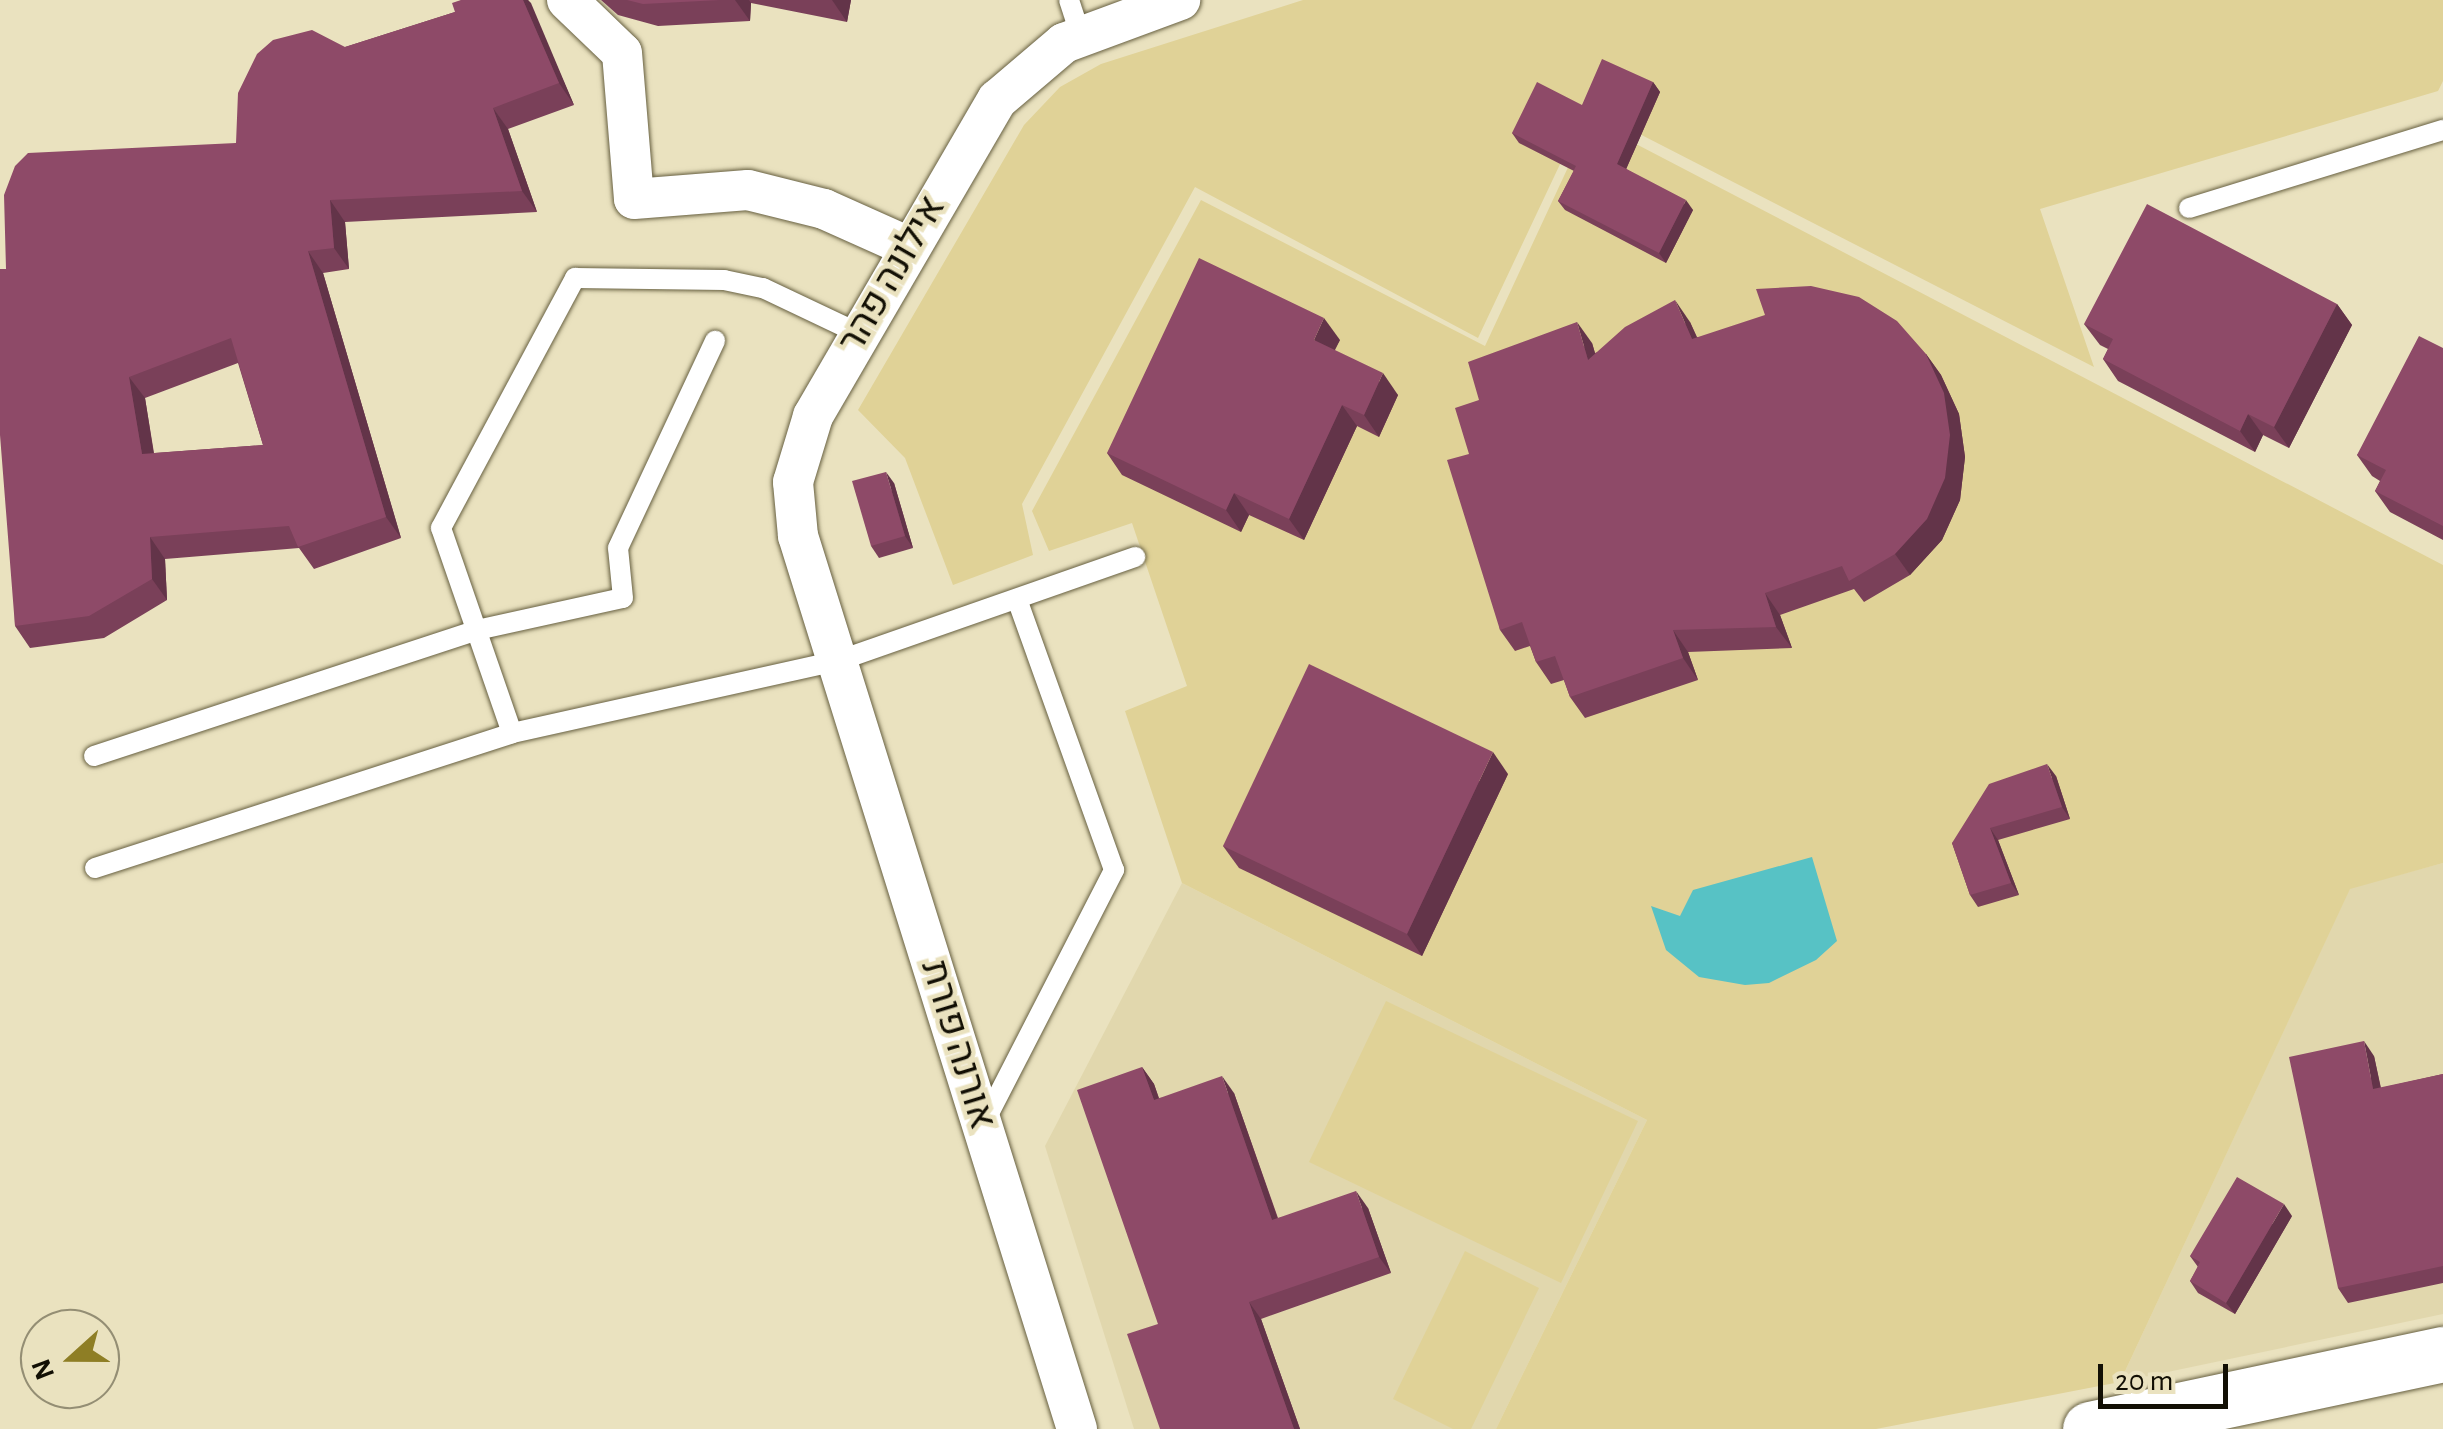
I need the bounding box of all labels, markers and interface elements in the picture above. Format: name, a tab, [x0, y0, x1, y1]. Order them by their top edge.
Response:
street label: אילונה פהר	[830, 188, 956, 362]
street label: אורנה פורת	[910, 955, 1004, 1135]
north arrow	[20, 1309, 120, 1409]
scale bar	[2103, 1344, 2233, 1406]
text: N	[27, 1355, 60, 1383]
text: 20 m	[2115, 1366, 2173, 1396]

